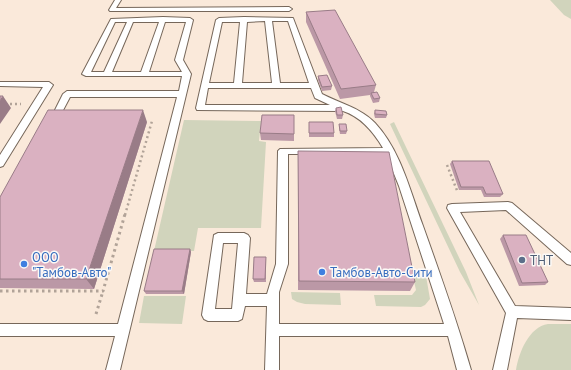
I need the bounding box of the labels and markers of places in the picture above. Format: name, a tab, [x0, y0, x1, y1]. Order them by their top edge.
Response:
place label: ООО "Тамбов-Авто"	[32, 249, 111, 281]
place label: ТНТ	[530, 252, 553, 269]
marker: ТНТ	[517, 255, 527, 265]
marker: ООО "Тамбов-Авто"	[19, 259, 29, 269]
place label: Тамбов-Авто-Сити	[330, 264, 433, 281]
marker: Тамбов-Авто-Сити	[317, 267, 327, 277]

